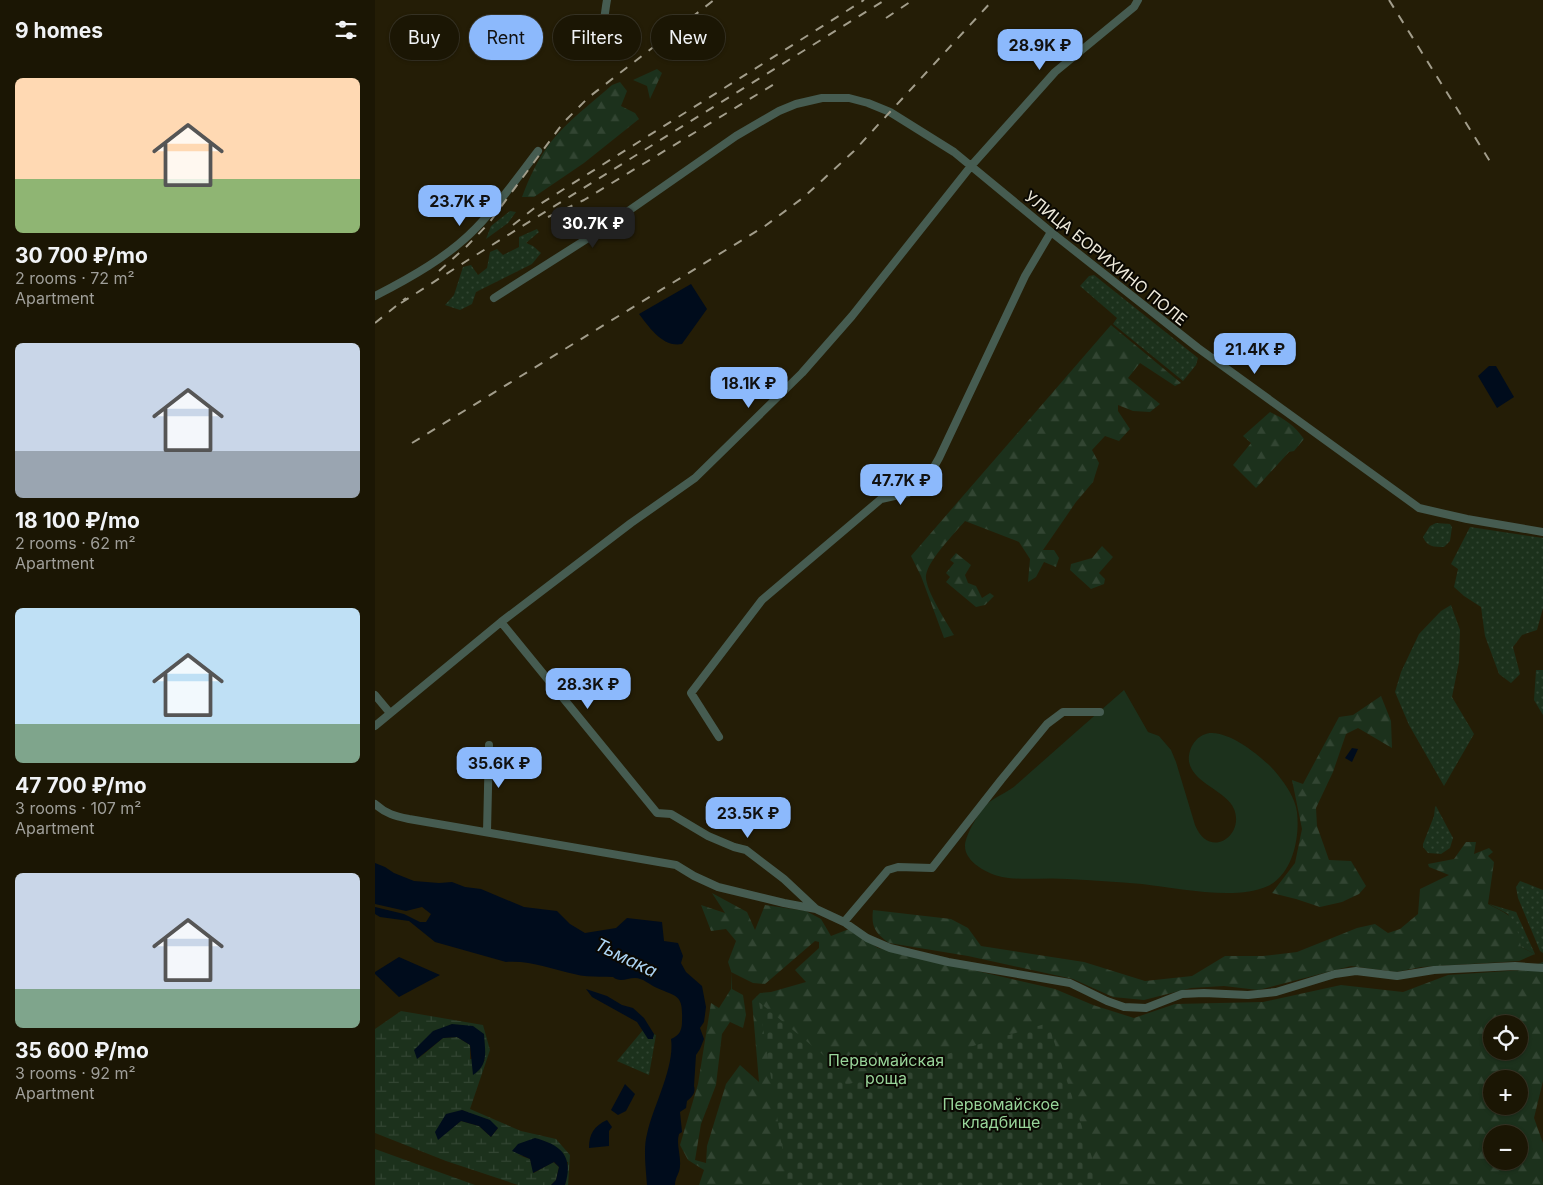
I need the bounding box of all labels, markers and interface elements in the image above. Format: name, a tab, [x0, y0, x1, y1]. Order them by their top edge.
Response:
chip: Buy	[390, 15, 459, 60]
chip: Rent	[469, 15, 543, 60]
chip: Filters	[553, 15, 641, 60]
chip: New	[651, 15, 725, 60]
icon: filters	[332, 16, 360, 44]
text: 9 homes	[15, 18, 103, 43]
pin: 28.9K ₽	[994, 28, 1086, 71]
text: 28.9K ₽	[1009, 35, 1071, 55]
icon: home	[143, 110, 233, 200]
pin: 23.7K ₽	[414, 184, 506, 227]
street label: УЛИЦА БОРИХИНО ПОЛЕ	[1021, 186, 1191, 330]
text: 23.7K ₽	[429, 191, 491, 211]
pin: 30.7K ₽	[547, 206, 639, 249]
text: 30.7K ₽	[562, 213, 624, 233]
text: 30 700 ₽/mo	[15, 243, 148, 268]
text: 2 rooms · 72 m²	[15, 268, 135, 288]
text: Apartment	[15, 288, 95, 308]
pin: 21.4K ₽	[1209, 332, 1301, 375]
text: 21.4K ₽	[1225, 339, 1285, 359]
pin: 18.1K ₽	[703, 366, 795, 409]
text: 18.1K ₽	[722, 373, 776, 393]
icon: home	[143, 375, 233, 465]
pin: 47.7K ₽	[855, 464, 947, 506]
text: 47.7K ₽	[871, 470, 931, 490]
text: 18 100 ₽/mo	[15, 508, 140, 533]
text: 2 rooms · 62 m²	[15, 533, 136, 553]
text: Apartment	[15, 553, 95, 573]
icon: home	[143, 640, 233, 730]
pin: 28.3K ₽	[542, 668, 634, 710]
text: 28.3K ₽	[557, 674, 619, 694]
pin: 35.6K ₽	[453, 746, 545, 789]
text: 35.6K ₽	[468, 753, 530, 773]
text: 47 700 ₽/mo	[15, 773, 147, 798]
pin: 23.5K ₽	[702, 796, 794, 839]
text: 3 rooms · 107 m²	[15, 798, 141, 818]
text: 23.5K ₽	[717, 803, 779, 823]
text: Apartment	[15, 818, 95, 838]
icon: home	[143, 905, 233, 995]
water label: Тьмака	[592, 934, 661, 982]
map controls	[1483, 1015, 1528, 1170]
button: locate	[1483, 1015, 1528, 1060]
text: 35 600 ₽/mo	[15, 1038, 149, 1063]
park label: Первомайская роща	[828, 1050, 944, 1088]
text: 3 rooms · 92 m²	[15, 1063, 136, 1083]
button: +	[1483, 1070, 1528, 1115]
text: Apartment	[15, 1083, 95, 1103]
park label: Первомайское кладбище	[943, 1094, 1059, 1132]
button: −	[1483, 1125, 1528, 1170]

